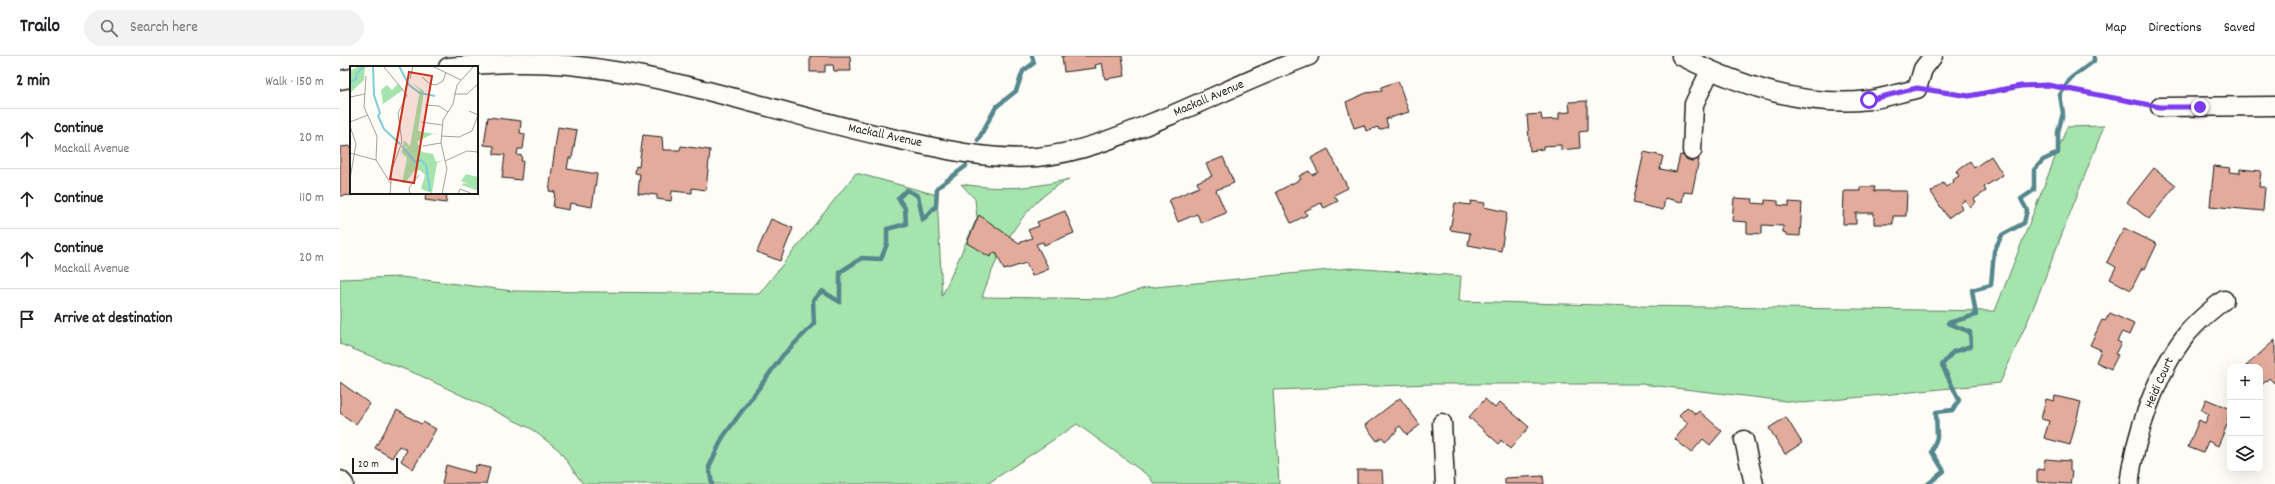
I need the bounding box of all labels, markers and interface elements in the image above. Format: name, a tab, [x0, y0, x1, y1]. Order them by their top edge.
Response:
search box	[84, 10, 364, 46]
text: Trailo	[20, 14, 60, 41]
icon: search	[98, 17, 120, 39]
text: Search here	[130, 17, 198, 39]
text: Map	[2105, 18, 2127, 38]
text: Directions	[2149, 18, 2202, 38]
text: Saved	[2224, 18, 2255, 38]
inset map	[350, 66, 478, 194]
text: 2 min	[16, 70, 50, 94]
text: Walk · 150 m	[265, 73, 324, 92]
street label: Mackall Avenue	[1171, 75, 1248, 122]
route start	[1860, 91, 1878, 109]
route end	[2191, 98, 2209, 116]
text: Continue	[54, 118, 103, 140]
street label: Mackall Avenue	[846, 119, 924, 153]
icon: ahead	[16, 128, 38, 150]
text: 20 m	[299, 129, 324, 148]
text: Mackall Avenue	[54, 140, 129, 159]
icon: ahead	[16, 188, 38, 210]
text: Continue	[54, 188, 103, 210]
text: 110 m	[299, 189, 324, 208]
text: Continue	[54, 238, 103, 260]
icon: ahead	[16, 248, 38, 270]
text: 20 m	[299, 249, 324, 268]
text: Mackall Avenue	[54, 260, 129, 279]
icon: arrive	[16, 308, 38, 330]
text: Arrive at destination	[54, 308, 172, 330]
street label: Heidi Court	[2140, 354, 2180, 411]
map controls	[2227, 364, 2263, 472]
button: +	[2227, 364, 2263, 400]
button: −	[2227, 400, 2263, 436]
button: layers	[2227, 436, 2263, 472]
scale bar	[352, 456, 398, 475]
text: 20 m	[358, 457, 379, 473]

